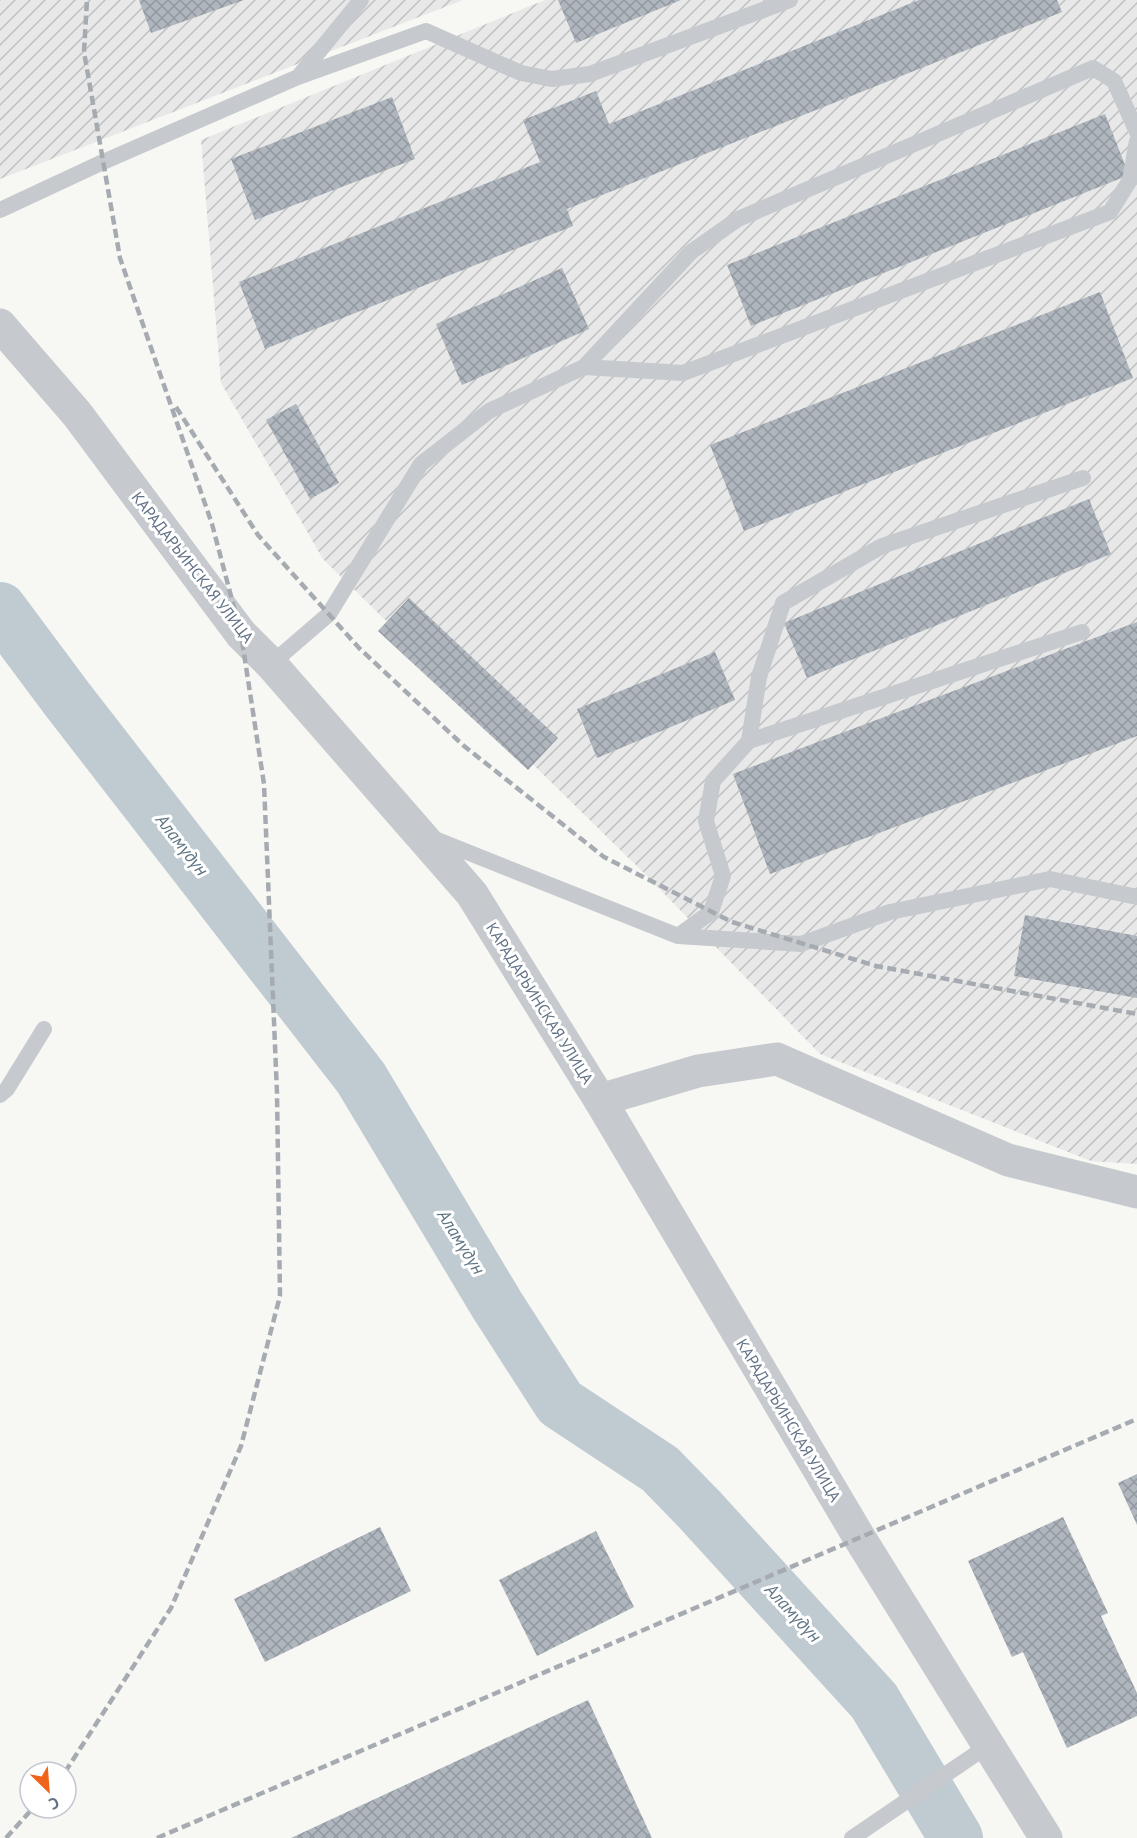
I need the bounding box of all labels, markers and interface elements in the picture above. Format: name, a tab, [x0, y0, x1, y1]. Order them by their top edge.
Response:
street label: КАРАДАРЬИНСКАЯ УЛИЦА	[128, 487, 259, 647]
water label: Аламүдүн	[150, 808, 214, 881]
street label: КАРАДАРЬИНСКАЯ УЛИЦА	[482, 919, 598, 1088]
water label: Аламүдүн	[432, 1204, 491, 1279]
street label: КАРАДАРЬИНСКАЯ УЛИЦА	[732, 1335, 846, 1506]
water label: Аламүдүн	[760, 1578, 827, 1647]
north arrow	[18, 1760, 78, 1820]
text: С	[46, 1793, 63, 1815]

